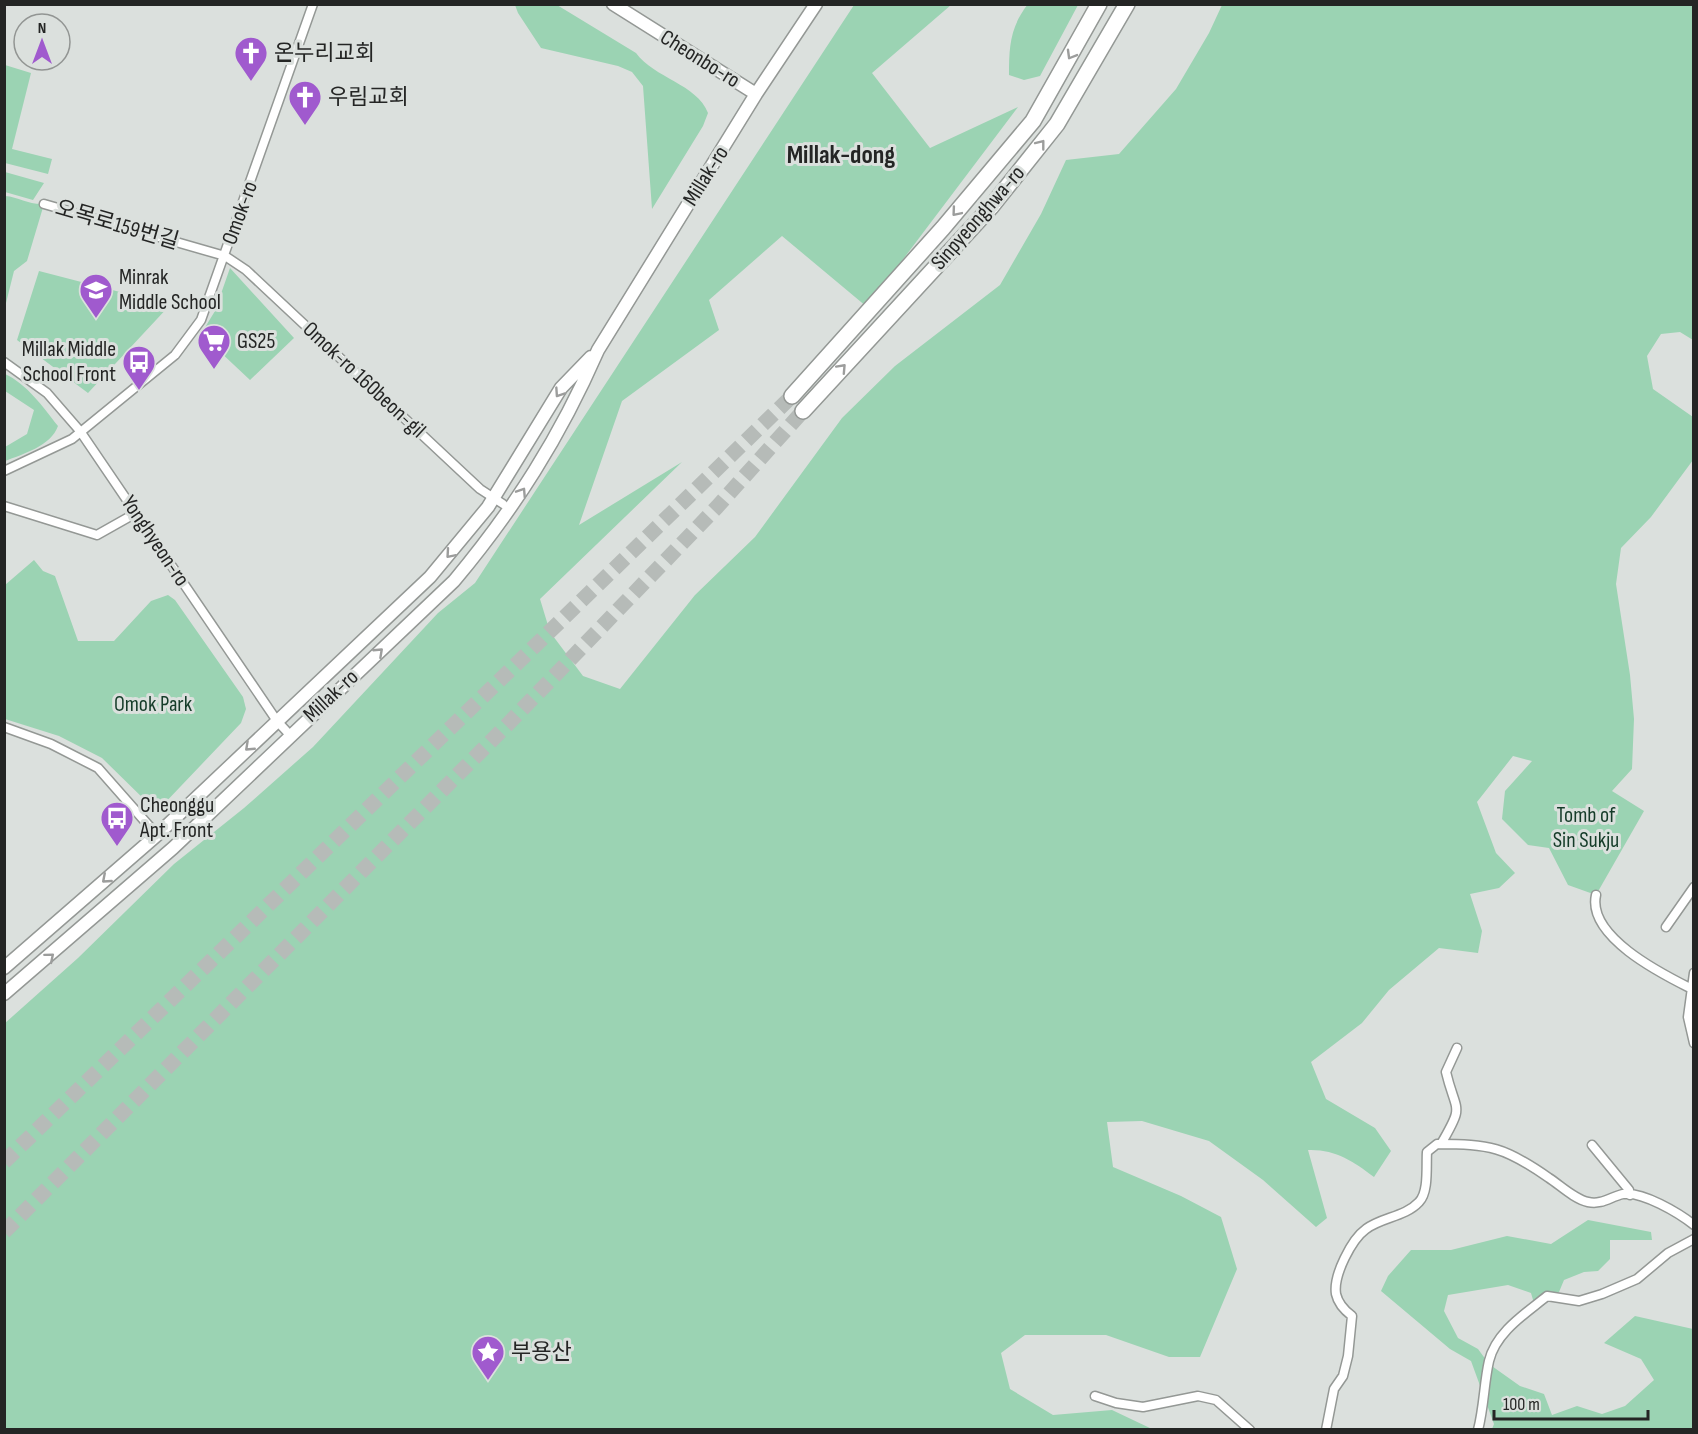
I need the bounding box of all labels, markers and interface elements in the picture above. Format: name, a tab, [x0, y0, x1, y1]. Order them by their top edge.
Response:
north arrow	[12, 12, 72, 72]
text: N	[38, 19, 46, 38]
street label: Cheonbo-ro	[655, 24, 745, 94]
church icon: 온누리교회	[233, 35, 269, 82]
place label: 온누리교회	[274, 40, 375, 67]
one-way arrow	[1066, 49, 1078, 59]
church icon: 우림교회	[287, 79, 323, 126]
place label: 우림교회	[328, 84, 409, 111]
one-way arrow	[1033, 139, 1044, 150]
district label: Millak-dong	[787, 140, 895, 171]
street label: Millak-ro	[677, 141, 735, 211]
street label: Sinpyeonghwa-ro	[925, 160, 1031, 276]
street label: Omok-ro	[216, 178, 264, 248]
street label: 오목로159번길	[52, 194, 182, 256]
one-way arrow	[952, 205, 963, 216]
place label: Minrak Middle School	[119, 264, 221, 316]
school or university icon: Minrak Middle School	[78, 272, 114, 319]
street label: Omok-ro 160beon-gil	[297, 316, 431, 444]
supermarket icon: GS25	[196, 323, 232, 370]
place label: GS25	[237, 328, 275, 355]
place label: Millak Middle School Front	[22, 336, 116, 388]
bus stop icon: Millak Middle School Front	[121, 344, 157, 391]
one-way arrow	[835, 365, 846, 375]
one-way arrow	[555, 386, 566, 397]
one-way arrow	[515, 488, 526, 499]
street label: Yonghyeon-ro	[115, 490, 195, 592]
one-way arrow	[446, 547, 457, 558]
one-way arrow	[372, 648, 382, 659]
street label: Millak-ro	[298, 664, 364, 728]
park label: Omok Park	[114, 691, 193, 718]
one-way arrow	[245, 740, 256, 751]
place label: Cheonggu Apt. Front	[139, 792, 214, 844]
bus stop icon: Cheonggu Apt. Front	[99, 800, 135, 847]
park label: Tomb of Sin Sukju	[1553, 802, 1619, 854]
one-way arrow	[102, 872, 113, 883]
one-way arrow	[43, 953, 54, 964]
place icon: 부용산	[470, 1334, 506, 1381]
place label: 부용산	[511, 1339, 572, 1366]
scale bar	[1494, 1383, 1648, 1421]
text: 100 m	[1503, 1394, 1540, 1415]

